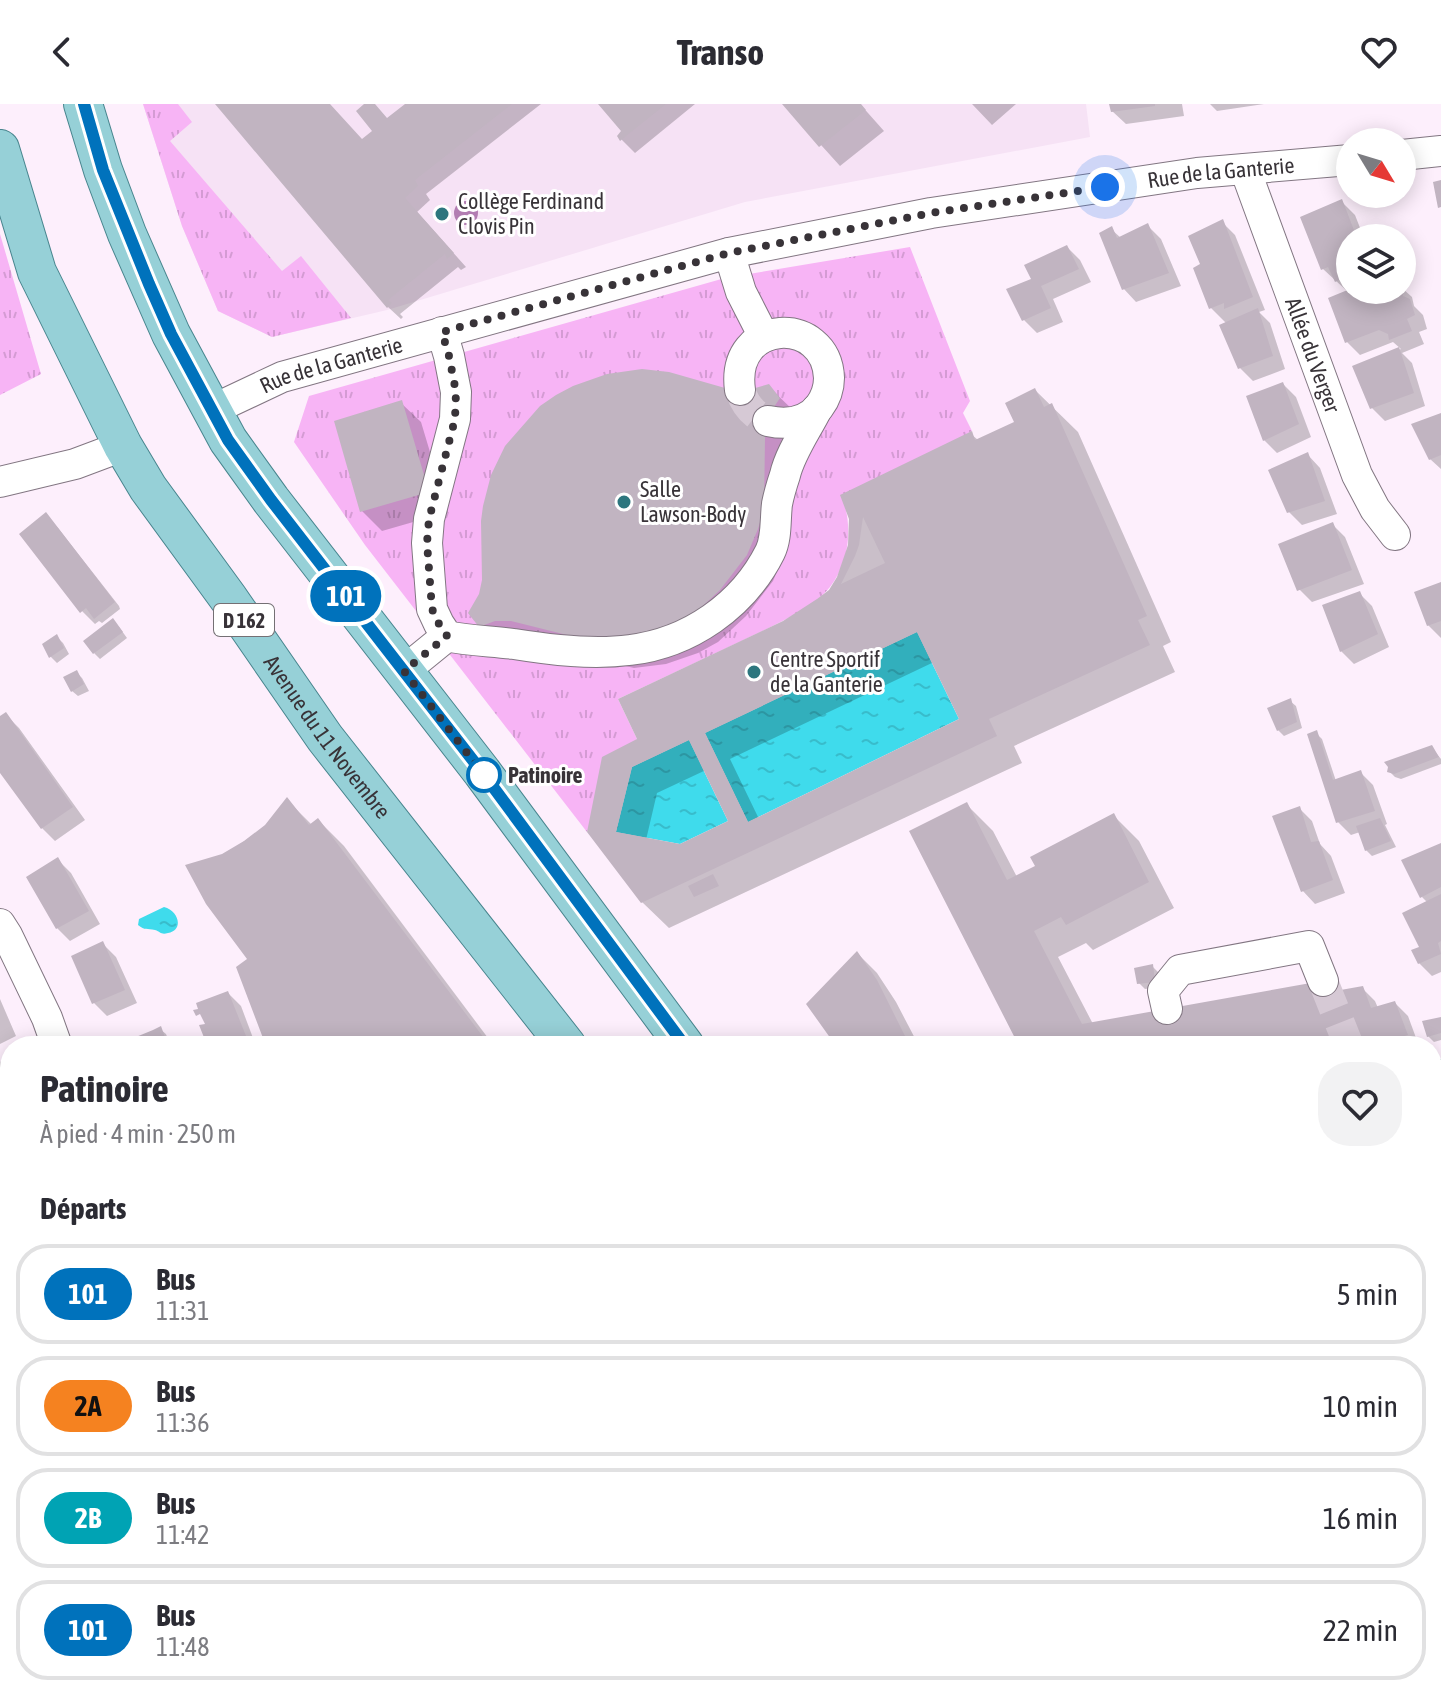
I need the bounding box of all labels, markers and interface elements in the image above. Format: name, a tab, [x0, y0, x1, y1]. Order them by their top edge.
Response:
icon: back	[40, 30, 84, 74]
icon: heart	[1357, 30, 1401, 74]
text: Transo	[677, 31, 764, 73]
north arrow	[1336, 128, 1416, 208]
map controls	[1336, 128, 1416, 304]
street label: Rue de la Ganterie	[1146, 152, 1295, 193]
your location	[1085, 167, 1125, 207]
place label: Collège Ferdinand Clovis Pin	[458, 188, 604, 239]
marker: Collège Ferdinand Clovis Pin	[433, 205, 451, 223]
button: layers	[1336, 224, 1416, 304]
street label: Allée du Verger	[1280, 294, 1346, 417]
street label: Rue de la Ganterie	[256, 331, 405, 399]
place label: Salle Lawson-Body	[640, 476, 746, 527]
marker: Salle Lawson-Body	[615, 493, 633, 511]
line badge: 101	[300, 570, 392, 622]
text: 101	[326, 580, 366, 612]
road number: D 162	[214, 604, 274, 636]
place label: Centre Sportif de la Ganterie	[770, 646, 883, 697]
street label: Avenue du 11 Novembre	[259, 650, 396, 823]
marker: Centre Sportif de la Ganterie	[745, 663, 763, 681]
marker: Patinoire	[467, 758, 501, 792]
place label: Patinoire	[508, 762, 583, 788]
button: heart	[1318, 1062, 1402, 1146]
text: Patinoire	[40, 1067, 169, 1110]
text: À pied · 4 min · 250 m	[40, 1119, 236, 1149]
text: Départs	[40, 1191, 126, 1225]
text: Bus	[156, 1262, 195, 1296]
text: 5 min	[1337, 1277, 1398, 1311]
text: 101	[68, 1278, 108, 1310]
text: 11:31	[156, 1296, 210, 1326]
text: Bus	[156, 1374, 195, 1408]
text: 10 min	[1323, 1389, 1398, 1423]
text: 2A	[75, 1390, 101, 1422]
text: 11:36	[156, 1408, 210, 1438]
text: Bus	[156, 1486, 195, 1520]
text: 16 min	[1323, 1501, 1398, 1535]
text: 2B	[75, 1502, 101, 1534]
text: 11:42	[156, 1520, 210, 1550]
text: Bus	[156, 1598, 195, 1632]
text: 22 min	[1323, 1613, 1398, 1647]
text: 101	[68, 1614, 108, 1646]
text: 11:48	[156, 1632, 210, 1662]

